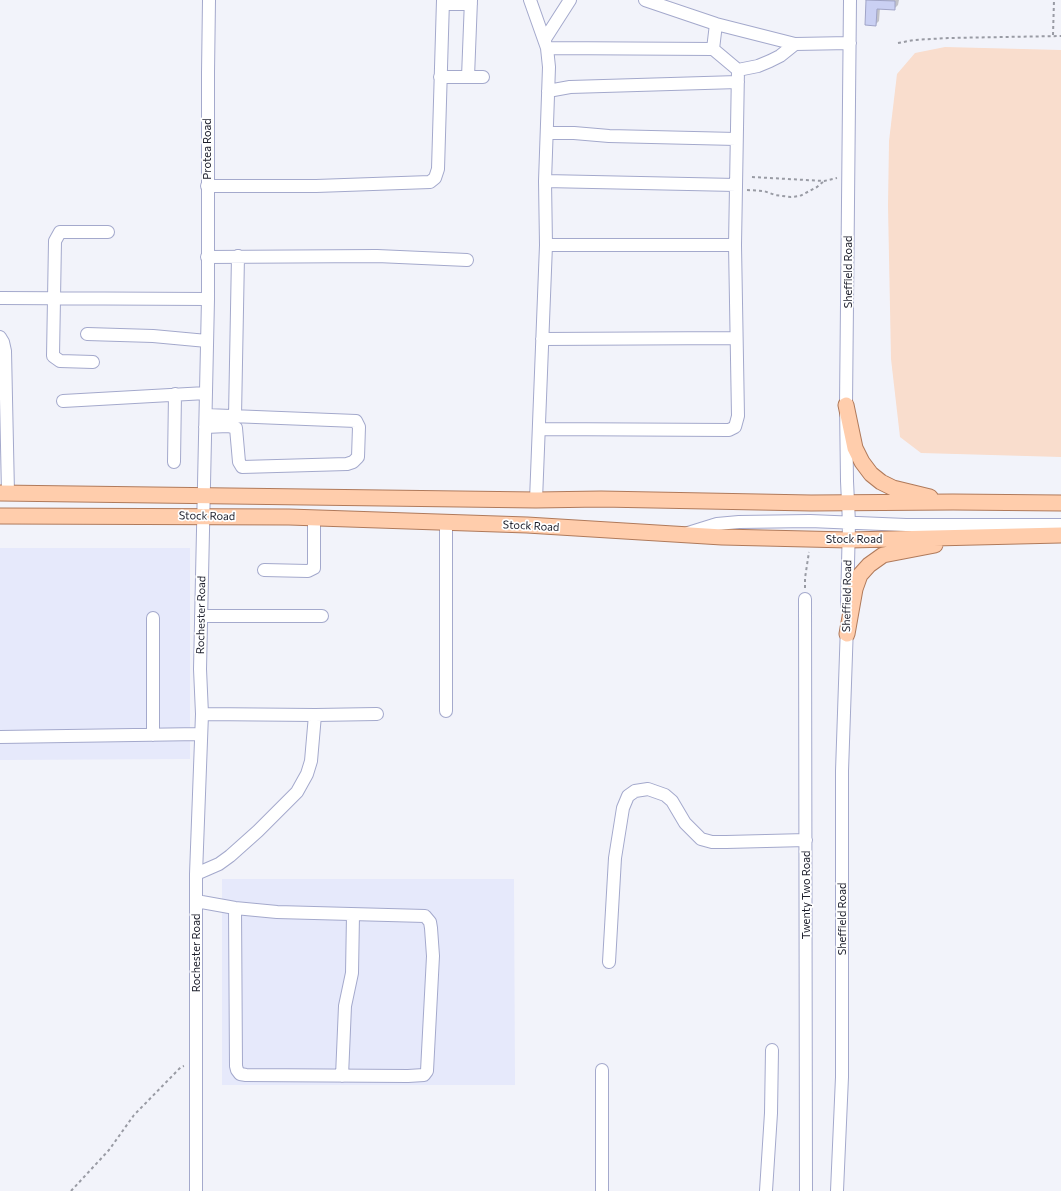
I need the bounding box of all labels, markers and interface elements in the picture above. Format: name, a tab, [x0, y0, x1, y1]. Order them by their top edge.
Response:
street label: Protea Road	[200, 118, 214, 180]
street label: Sheffield Road	[841, 236, 855, 308]
street label: Stock Road	[179, 509, 235, 523]
street label: Stock Road	[502, 518, 560, 534]
street label: Stock Road	[826, 532, 882, 546]
street label: Sheffield Road	[840, 560, 854, 632]
street label: Rochester Road	[194, 576, 208, 654]
street label: Twenty Two Road	[799, 851, 813, 939]
street label: Sheffield Road	[835, 883, 849, 955]
street label: Rochester Road	[189, 914, 203, 992]

